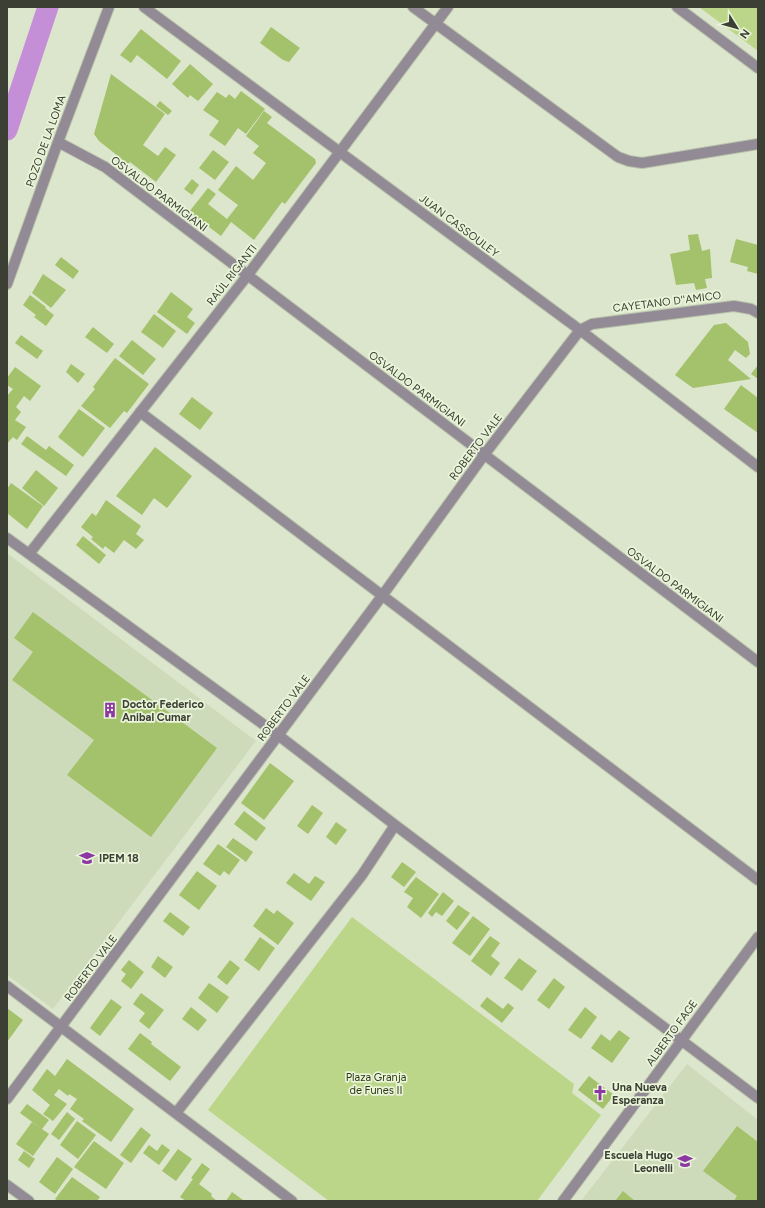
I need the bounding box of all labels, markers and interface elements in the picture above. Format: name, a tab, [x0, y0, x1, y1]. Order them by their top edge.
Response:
north arrow	[717, 8, 757, 48]
text: N	[737, 26, 752, 41]
street label: POZO DE LA LOMA	[23, 93, 69, 189]
street label: OSVALDO PARMIGIANI	[108, 153, 210, 235]
street label: JUAN CASSOULEY	[417, 192, 502, 260]
street label: RAÚL RIGANTI	[203, 241, 260, 308]
street label: CAYETANO D''AMICO	[612, 289, 722, 315]
street label: OSVALDO PARMIGIANI	[366, 348, 468, 430]
street label: ROBERTO VALE	[447, 411, 505, 483]
street label: OSVALDO PARMIGIANI	[624, 544, 726, 626]
street label: ROBERTO VALE	[255, 672, 313, 744]
place label: Doctor Federico Anibal Cumar	[122, 698, 204, 724]
building icon: Doctor Federico Anibal Cumar	[101, 701, 119, 719]
school or university icon: IPEM 18	[78, 849, 96, 867]
place label: IPEM 18	[99, 852, 139, 865]
street label: ROBERTO VALE	[62, 932, 120, 1004]
street label: ALBERTO FAGE	[644, 997, 700, 1069]
park label: Plaza Granja de Funes II	[346, 1071, 406, 1097]
place label: Una Nueva Esperanza	[612, 1081, 667, 1107]
church icon: Una Nueva Esperanza	[591, 1084, 609, 1102]
place label: Escuela Hugo Leonelli	[604, 1149, 674, 1175]
school or university icon: Escuela Hugo Leonelli	[676, 1152, 694, 1170]

